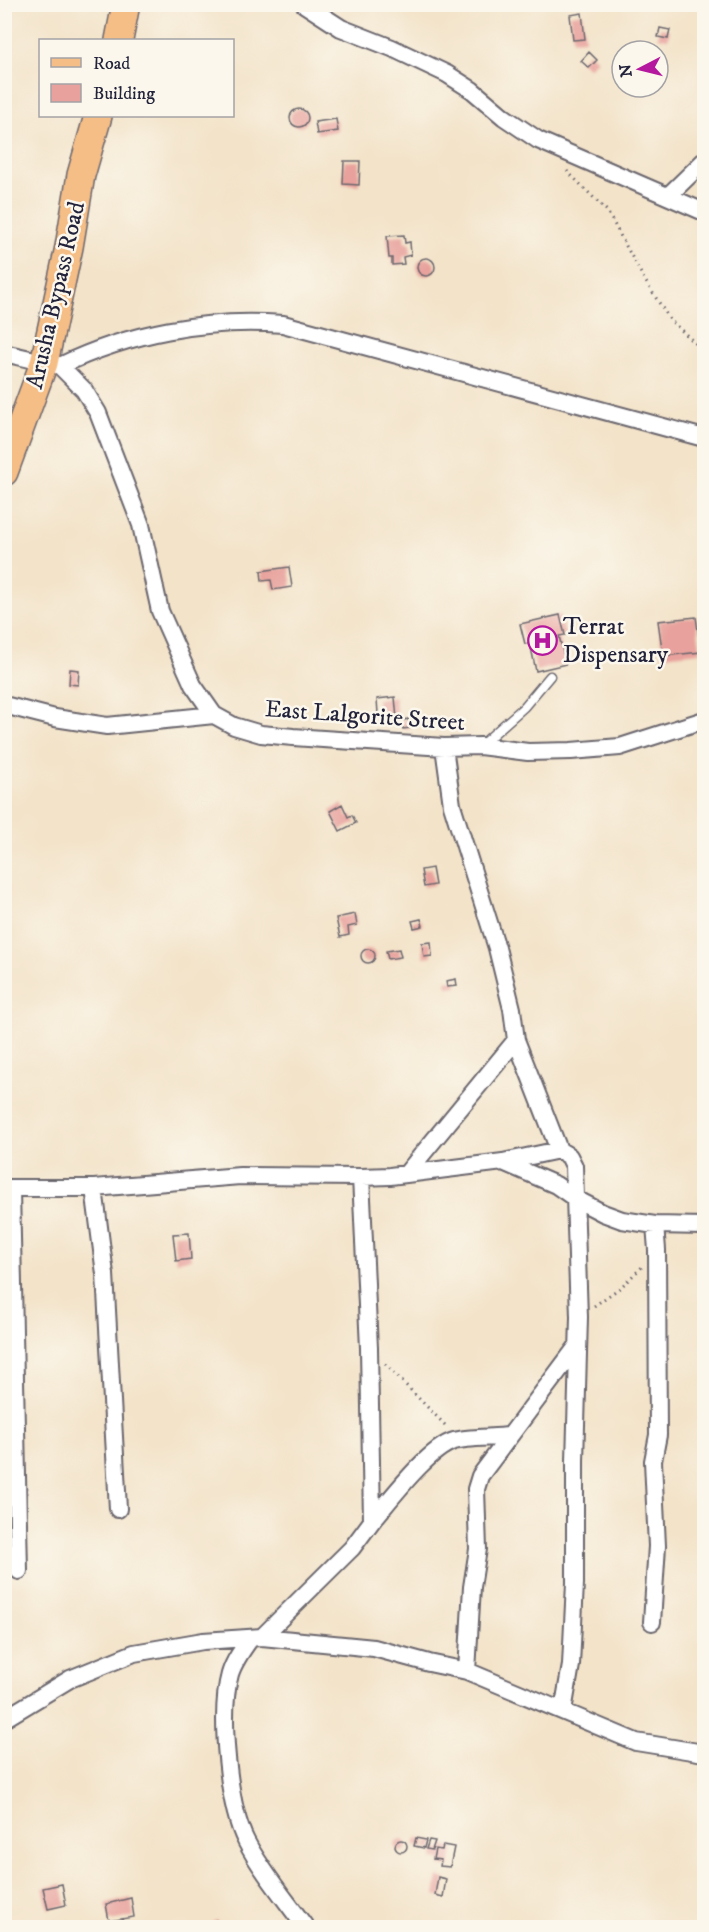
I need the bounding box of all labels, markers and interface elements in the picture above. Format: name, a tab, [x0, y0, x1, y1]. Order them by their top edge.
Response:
legend	[39, 39, 234, 117]
north arrow	[610, 39, 670, 99]
text: Road	[93, 53, 130, 75]
text: N	[615, 63, 637, 78]
text: Building	[93, 83, 155, 105]
street label: Arusha Bypass Road	[20, 199, 92, 392]
place label: Terrat Dispensary	[563, 612, 669, 670]
hospital icon: Terrat Dispensary	[526, 624, 558, 656]
street label: East Lalgorite Street	[264, 694, 466, 738]

